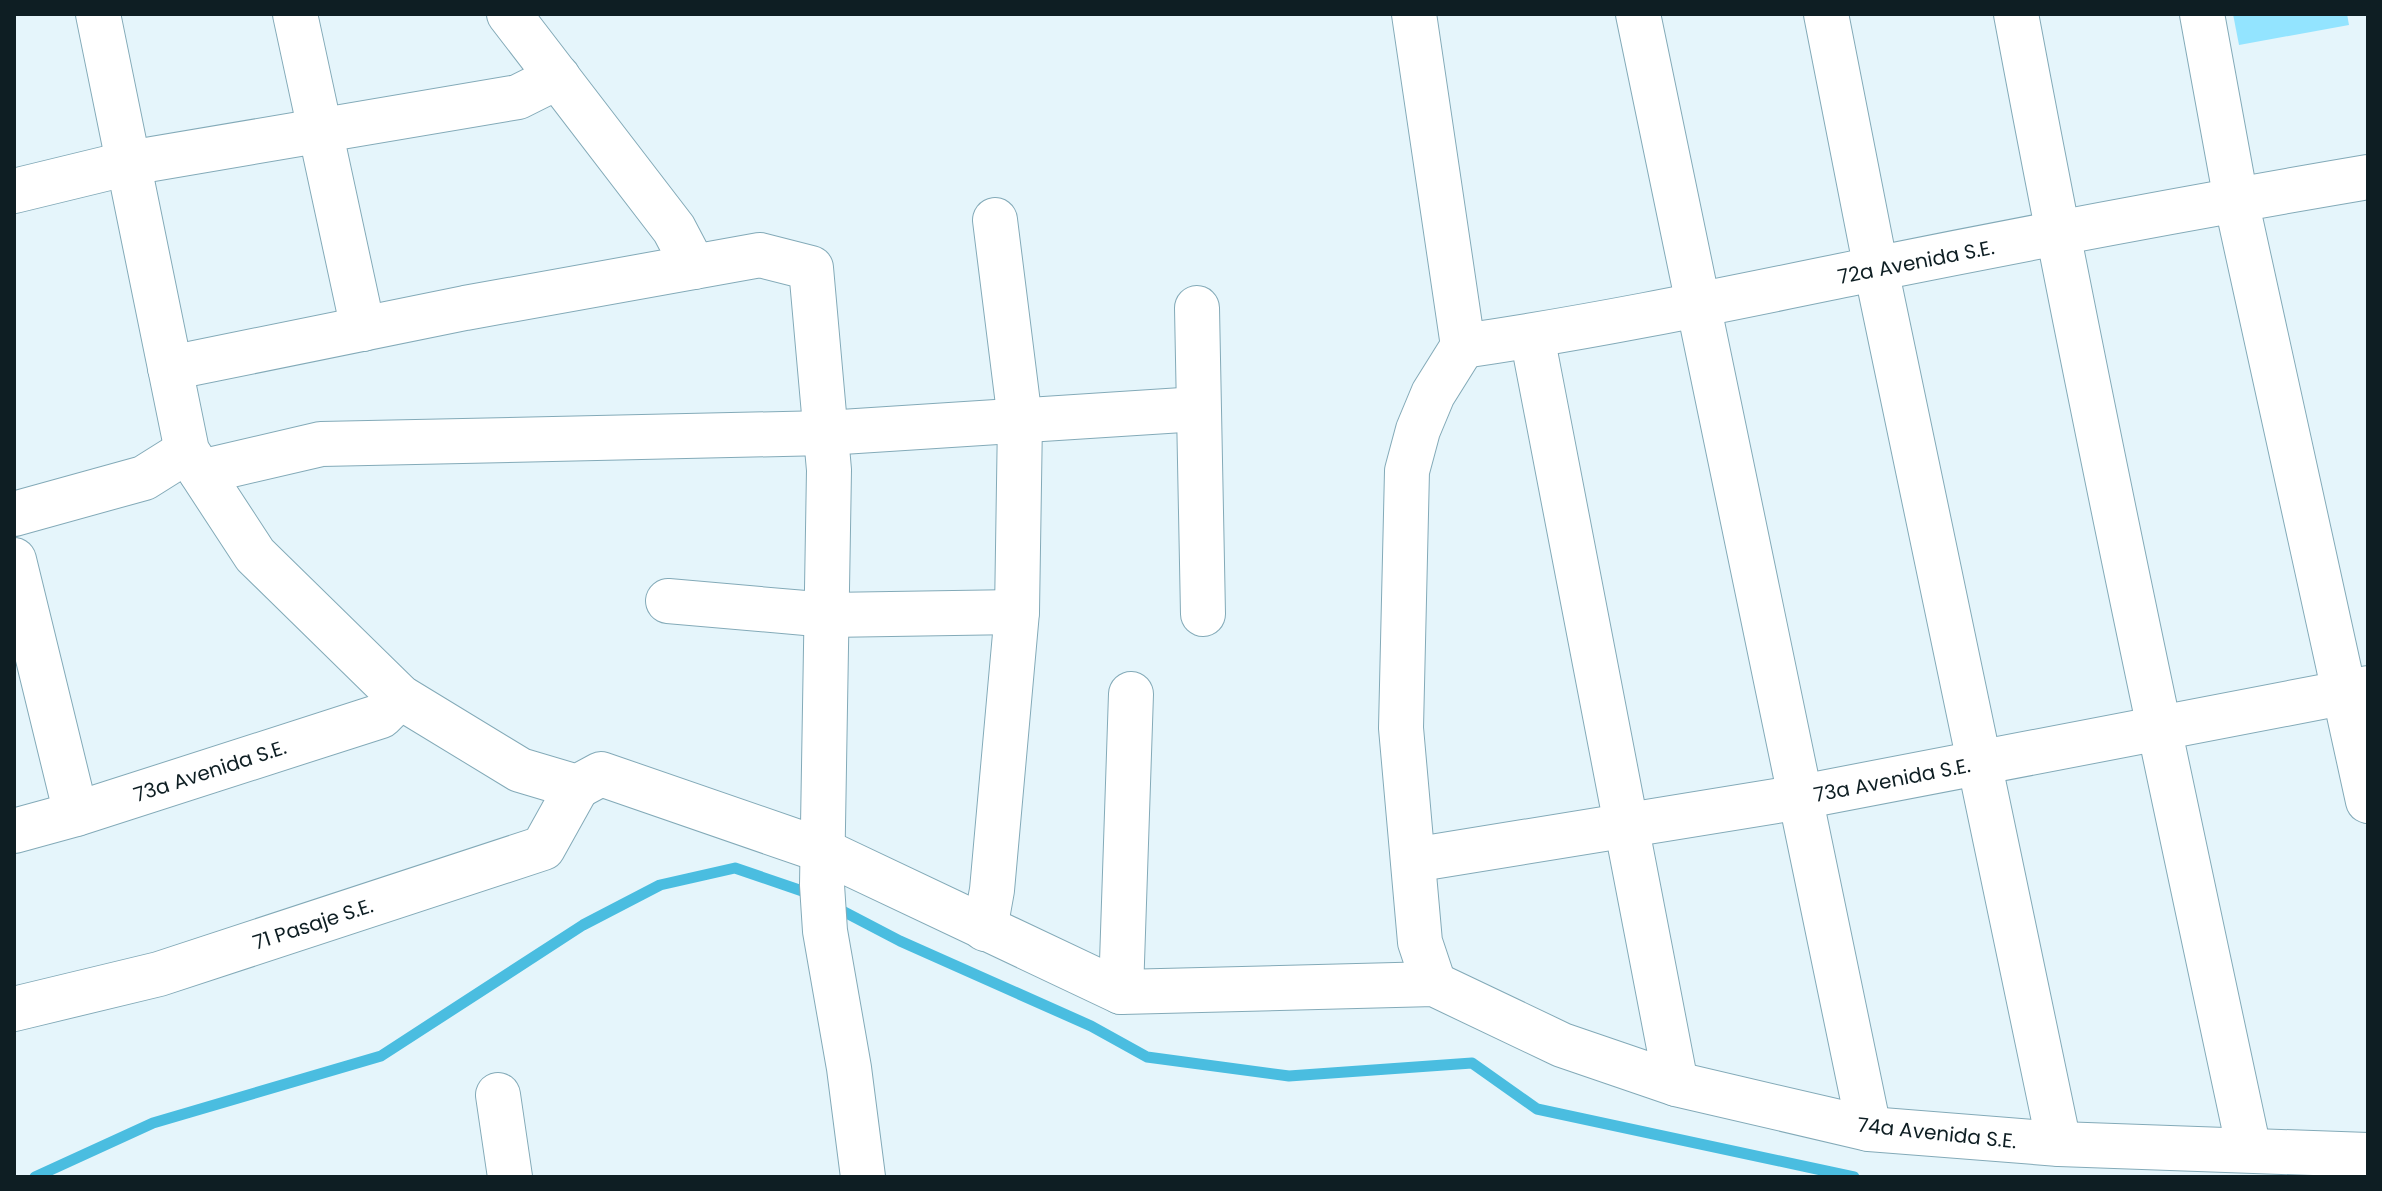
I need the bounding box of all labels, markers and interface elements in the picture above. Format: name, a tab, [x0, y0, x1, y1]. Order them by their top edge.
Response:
street label: 72a Avenida S.E.	[1835, 233, 1997, 291]
street label: 73a Avenida S.E.	[130, 733, 290, 809]
street label: 73a Avenida S.E.	[1811, 751, 1973, 809]
street label: 71 Pasaje S.E.	[249, 891, 377, 957]
street label: 74a Avenida S.E.	[1856, 1111, 2018, 1155]

